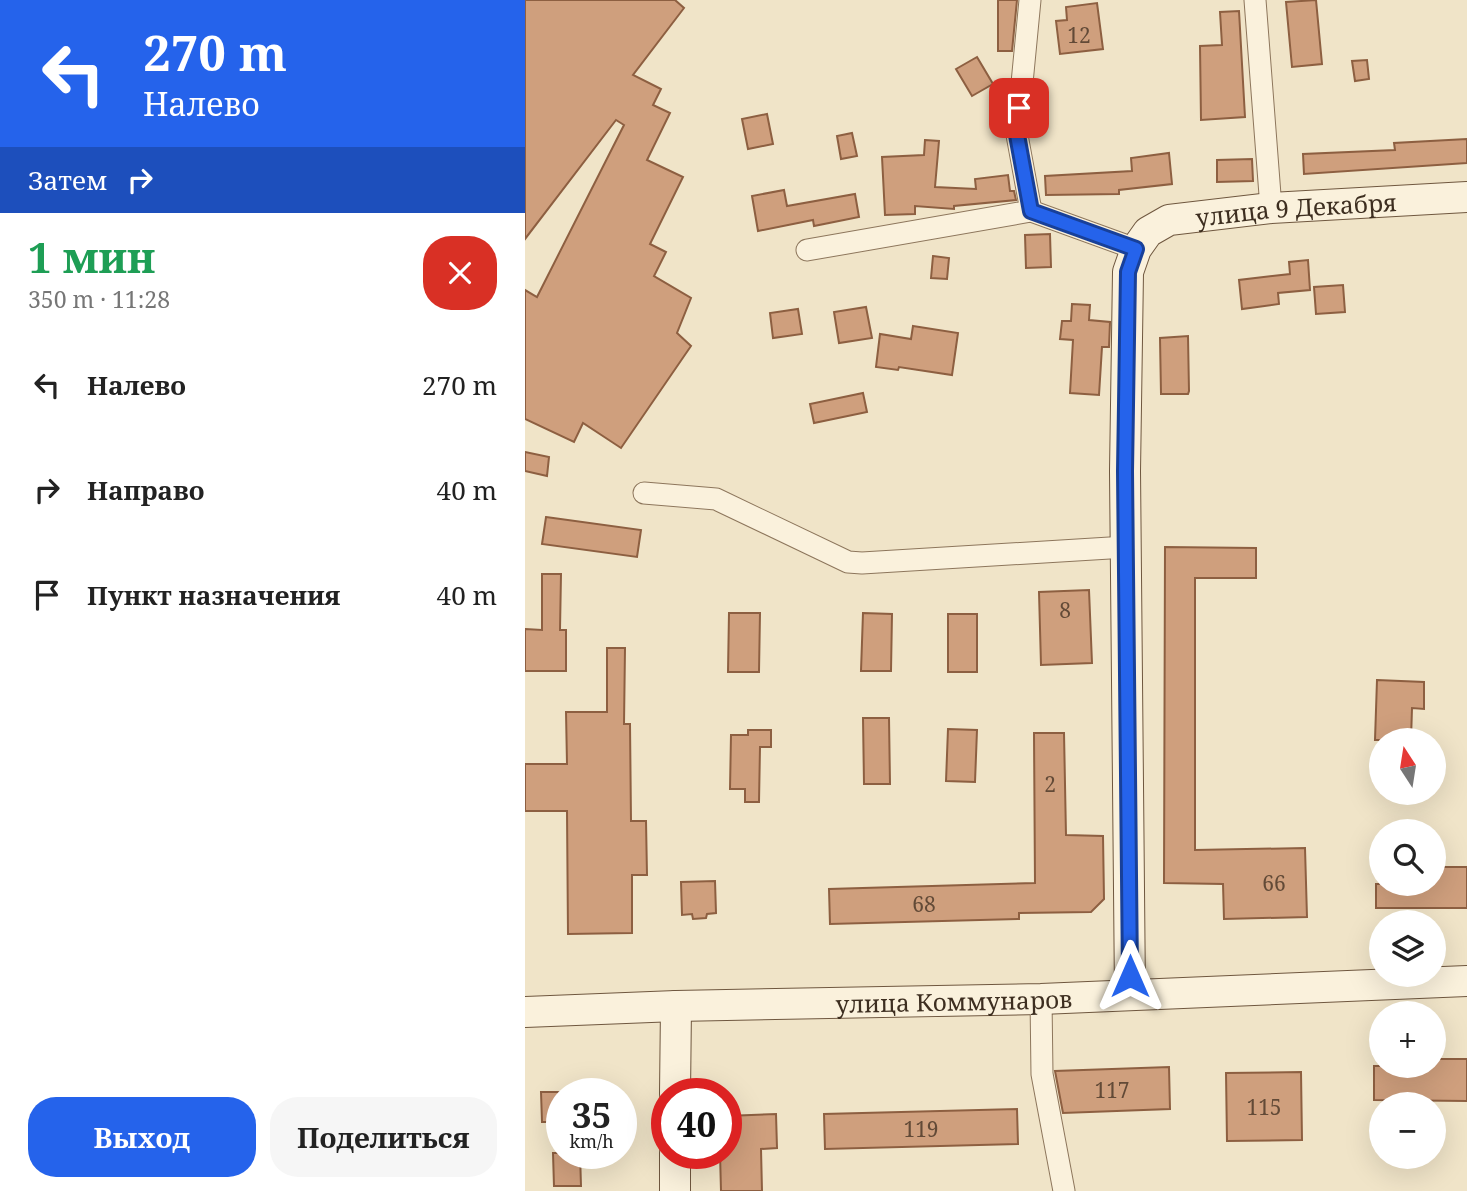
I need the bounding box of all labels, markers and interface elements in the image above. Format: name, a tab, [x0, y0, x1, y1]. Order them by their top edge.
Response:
text: 270 m	[143, 19, 287, 85]
house number: 12	[1067, 21, 1091, 49]
icon: left	[28, 28, 119, 119]
pin	[989, 78, 1049, 138]
text: Налево	[143, 82, 260, 125]
icon: arrive	[1000, 89, 1038, 127]
icon: right	[121, 161, 159, 199]
text: Затем	[28, 162, 107, 198]
street label: улица 9 Декабря	[1194, 184, 1397, 233]
text: 1 мин	[28, 228, 155, 285]
button: close	[423, 236, 497, 310]
text: 350 m · 11:28	[28, 283, 170, 315]
icon: left	[28, 366, 66, 404]
text: Налево	[87, 367, 186, 403]
text: 270 m	[422, 367, 497, 403]
icon: right	[28, 471, 66, 509]
text: Направо	[87, 472, 205, 508]
text: 40 m	[437, 472, 497, 508]
icon: arrive	[28, 576, 66, 614]
text: Пункт назначения	[87, 577, 340, 613]
text: 40 m	[437, 577, 497, 613]
house number: 8	[1059, 596, 1071, 624]
north arrow	[1369, 728, 1445, 805]
map controls	[1369, 728, 1446, 1169]
house number: 2	[1044, 770, 1056, 798]
button: search	[1369, 819, 1446, 896]
house number: 66	[1262, 869, 1286, 897]
house number: 68	[912, 890, 936, 918]
button: layers	[1369, 910, 1446, 987]
position arrow	[1093, 939, 1167, 1013]
street label: улица Коммунаров	[835, 981, 1073, 1019]
button: +	[1369, 1001, 1446, 1078]
house number: 117	[1094, 1076, 1130, 1104]
speed limit sign: 40	[651, 1078, 742, 1169]
text: 35	[572, 1091, 611, 1138]
button: −	[1369, 1092, 1446, 1169]
house number: 115	[1246, 1093, 1282, 1121]
button: Выход	[28, 1097, 256, 1177]
button: Поделиться	[270, 1097, 497, 1177]
house number: 119	[903, 1115, 939, 1143]
text: km/h	[569, 1129, 614, 1153]

